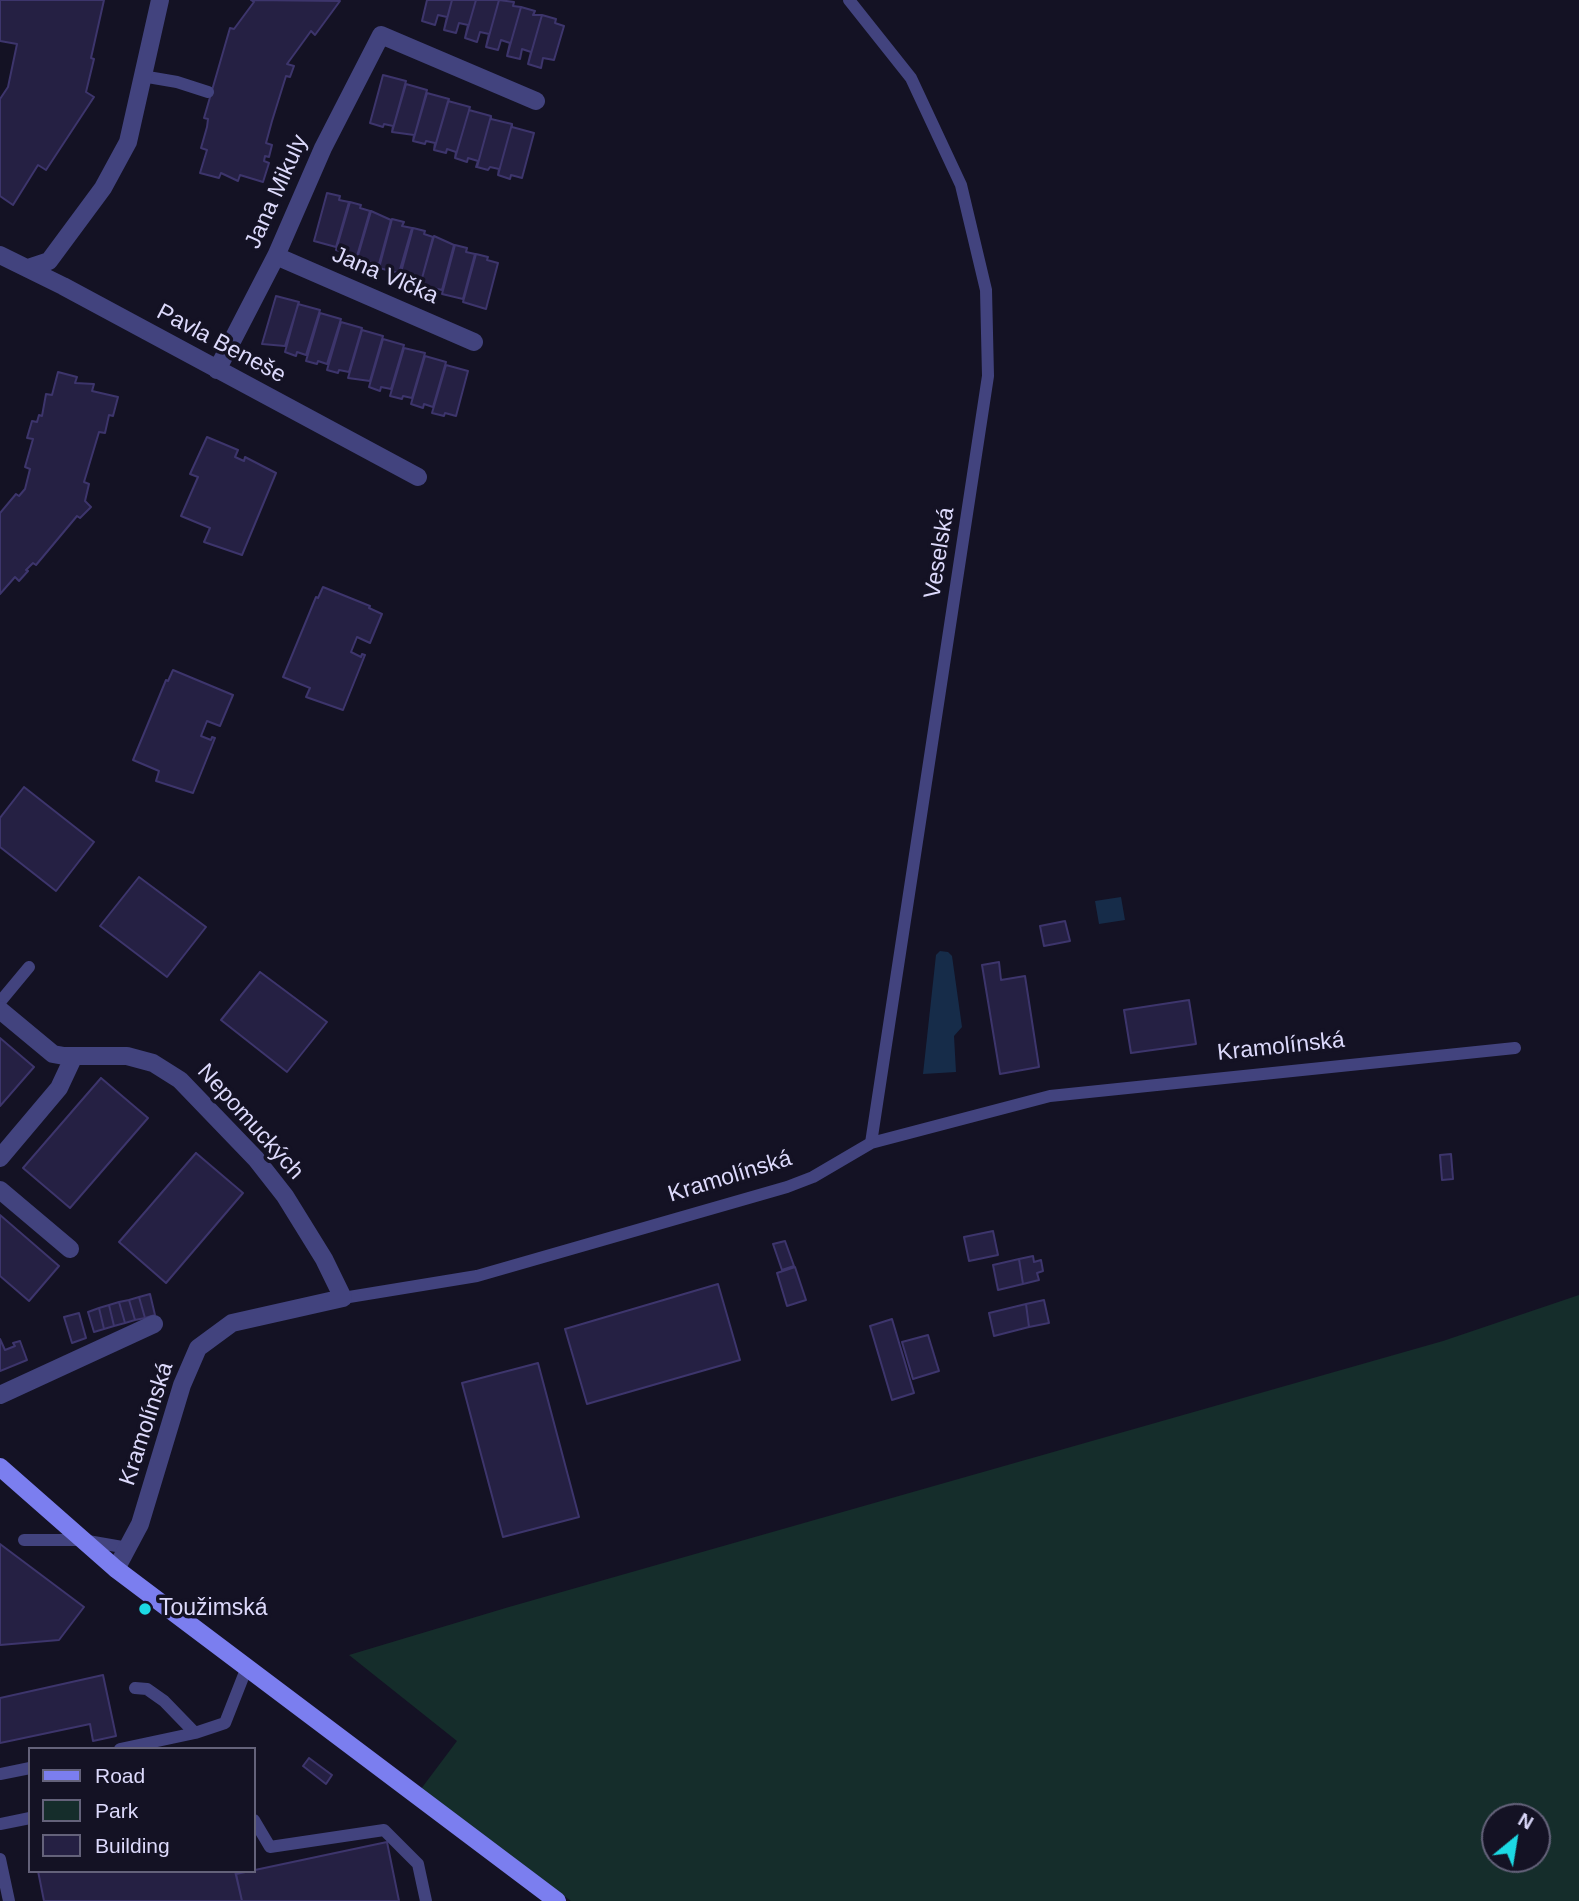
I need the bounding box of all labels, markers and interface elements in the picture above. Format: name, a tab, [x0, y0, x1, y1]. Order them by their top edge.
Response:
street label: Jana Mikuly	[240, 131, 314, 253]
street label: Jana Vlčka	[328, 241, 442, 311]
street label: Pavla Beneše	[152, 298, 290, 390]
street label: Veselská	[919, 505, 961, 601]
street label: Kramolínská	[1216, 1027, 1346, 1067]
street label: Nepomuckých	[191, 1059, 309, 1185]
street label: Kramolínská	[665, 1145, 795, 1209]
street label: Kramolínská	[114, 1359, 180, 1489]
place label: Toužimská	[159, 1595, 268, 1623]
marker: Toužimská	[137, 1601, 153, 1617]
legend	[28, 1747, 256, 1873]
text: Road	[95, 1764, 145, 1787]
text: Park	[95, 1799, 138, 1822]
north arrow	[1481, 1803, 1551, 1873]
text: N	[1515, 1809, 1537, 1834]
text: Building	[95, 1834, 170, 1857]

